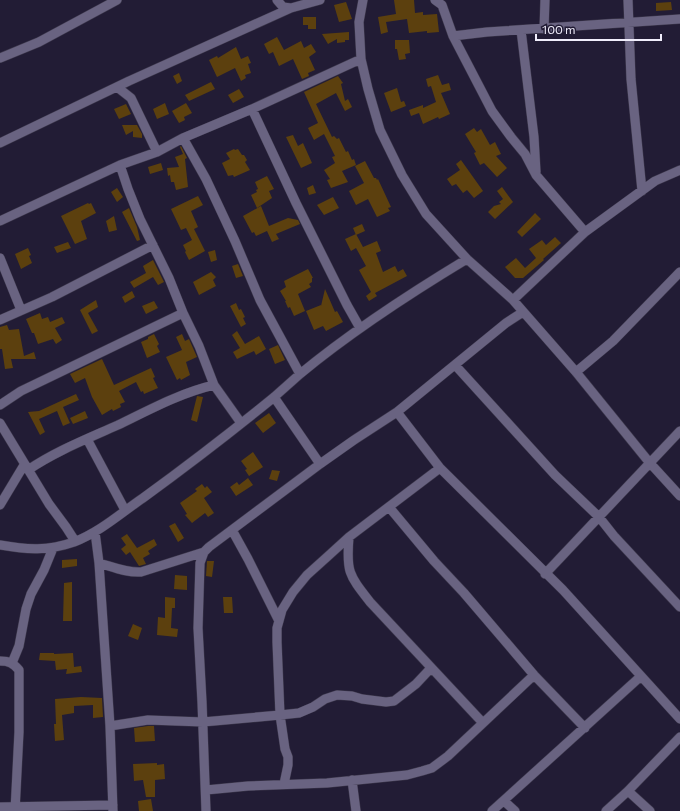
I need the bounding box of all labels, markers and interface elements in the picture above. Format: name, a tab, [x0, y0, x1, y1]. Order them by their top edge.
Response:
scale bar	[536, 16, 661, 42]
text: 100 m	[542, 22, 576, 36]

